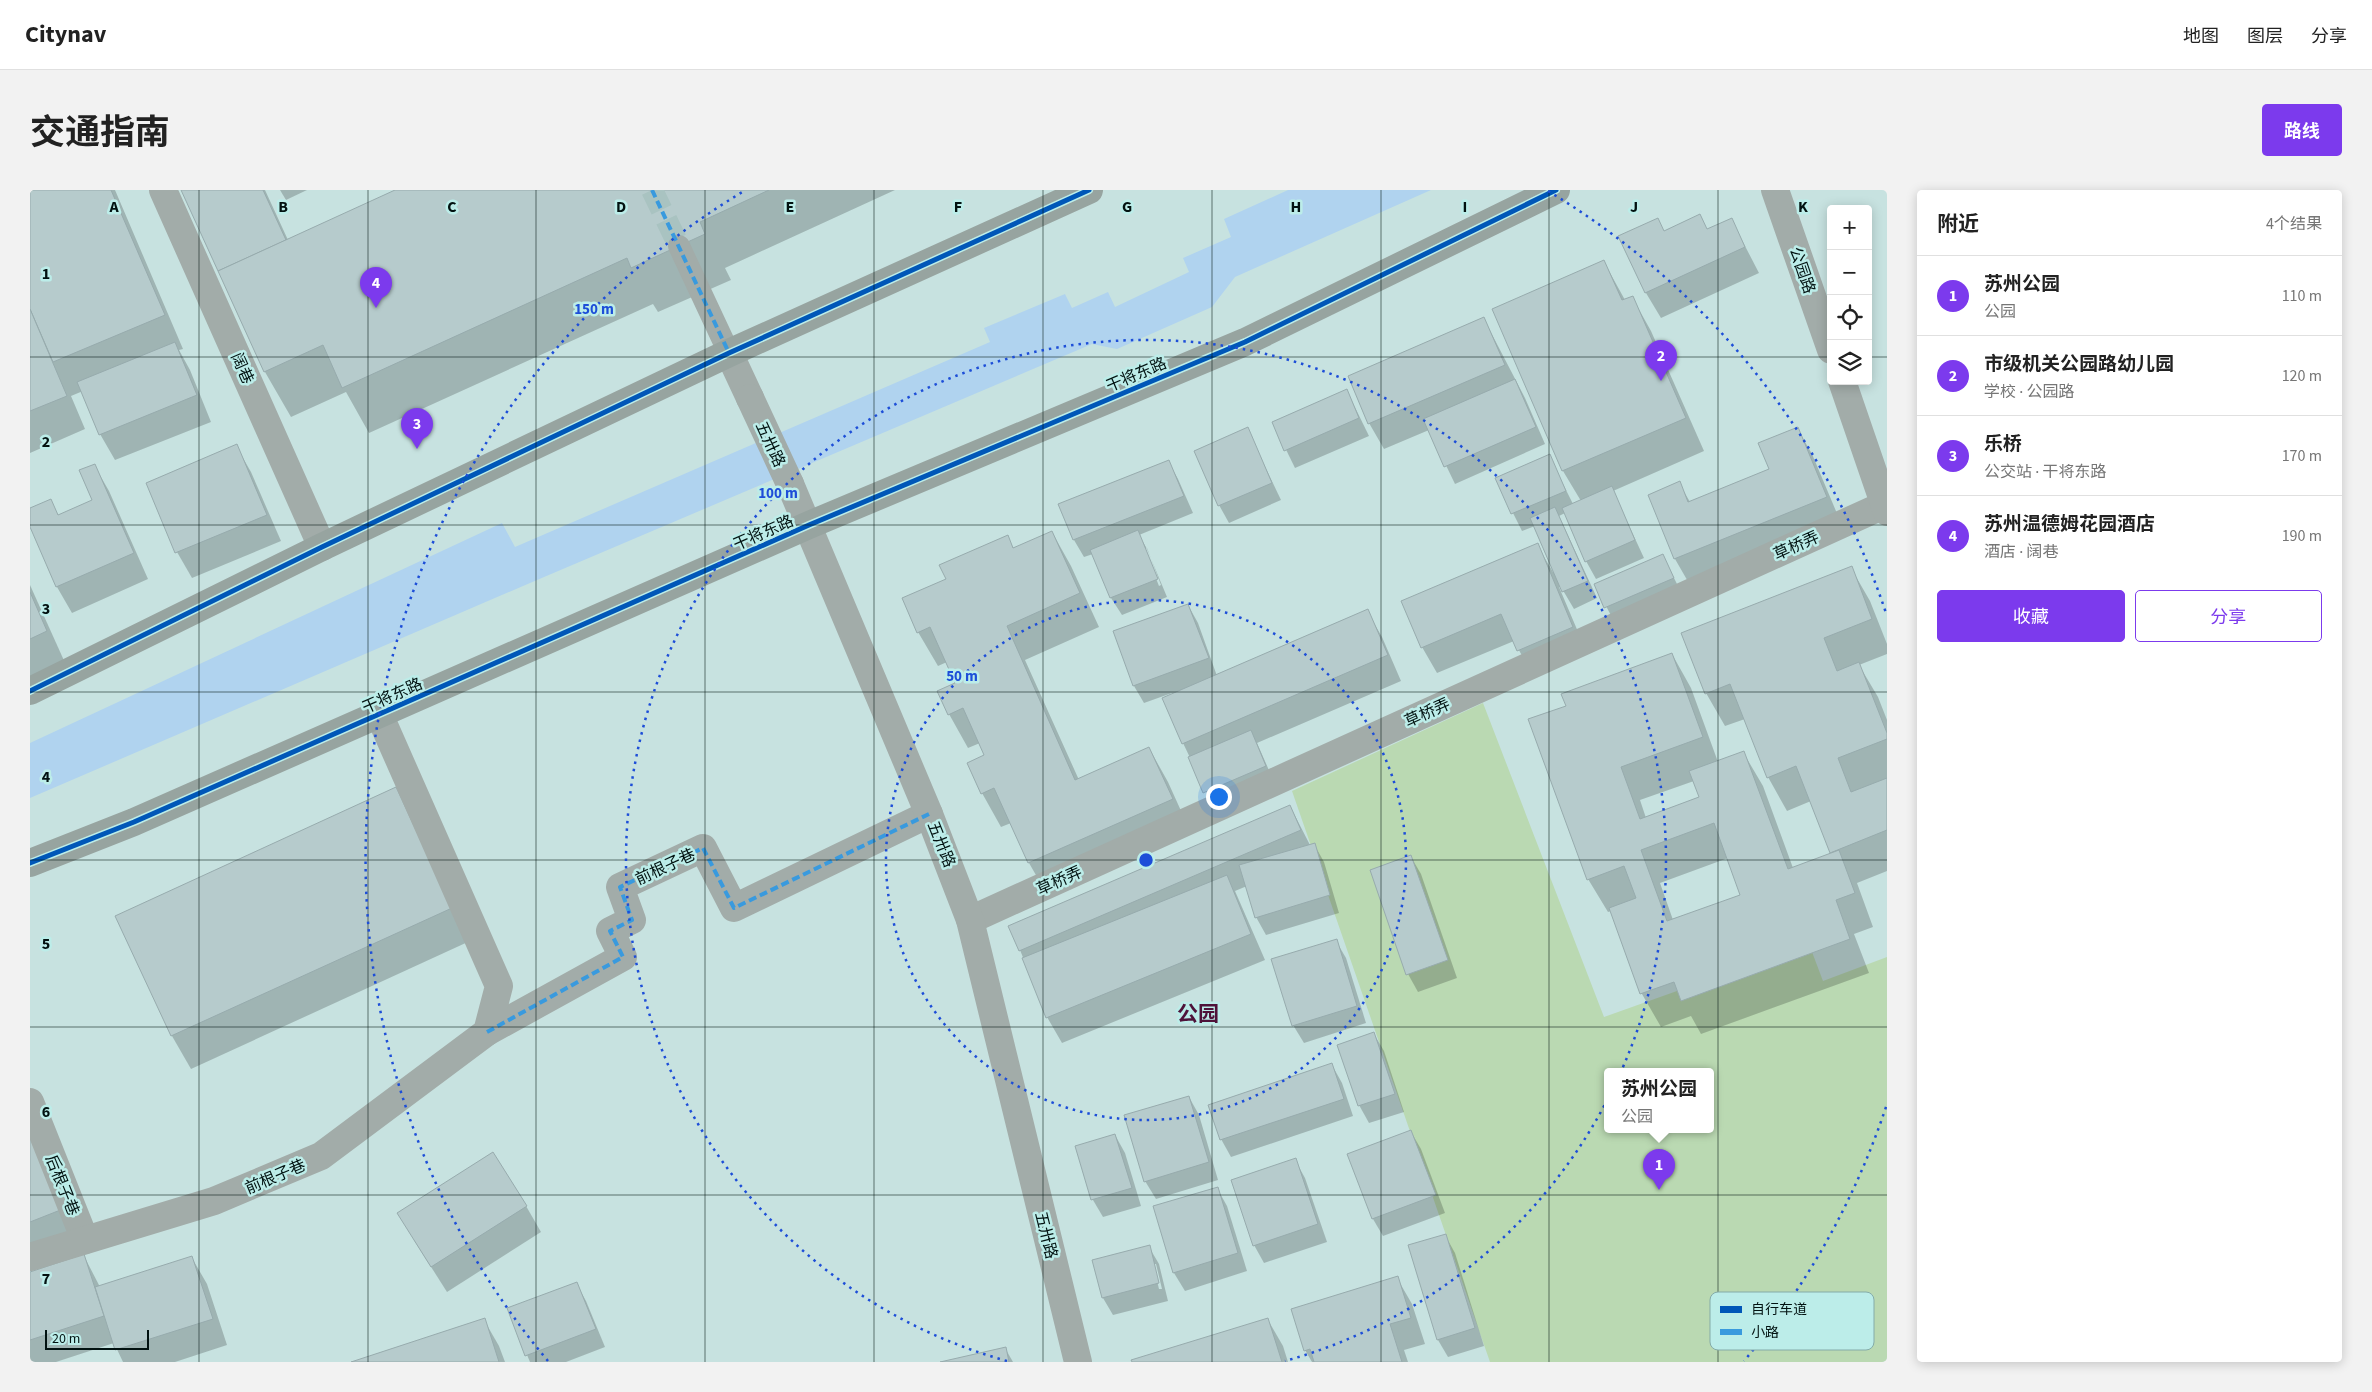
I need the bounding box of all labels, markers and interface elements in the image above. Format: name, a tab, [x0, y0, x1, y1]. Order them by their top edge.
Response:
text: Citynav	[25, 17, 106, 52]
text: 地图	[2183, 24, 2219, 49]
text: 图层	[2247, 24, 2283, 49]
text: 分享	[2311, 24, 2347, 49]
button: 路线	[2262, 104, 2342, 156]
text: 交通指南	[30, 108, 170, 158]
text: A	[108, 196, 119, 218]
text: B	[278, 196, 288, 218]
text: C	[447, 196, 457, 218]
text: D	[616, 196, 626, 218]
text: E	[786, 196, 794, 218]
text: F	[954, 196, 962, 218]
text: G	[1122, 196, 1132, 218]
text: H	[1291, 196, 1301, 218]
text: I	[1463, 196, 1467, 218]
text: J	[1630, 196, 1638, 218]
text: K	[1798, 196, 1808, 218]
map controls	[1827, 205, 1872, 385]
button: +	[1827, 205, 1872, 250]
text: 附近	[1937, 209, 1979, 239]
text: 4个结果	[2266, 213, 2322, 235]
street label: 公园路	[1784, 244, 1820, 297]
button: −	[1827, 250, 1872, 295]
text: 1	[42, 263, 50, 285]
pin: 4	[360, 267, 392, 308]
text: 苏州公园	[1984, 271, 2060, 298]
text: 1	[1949, 285, 1957, 307]
text: 110 m	[2282, 285, 2322, 307]
button: locate	[1827, 295, 1872, 340]
text: 150 m	[574, 299, 614, 320]
text: 公园	[1984, 301, 2016, 323]
pin: 2	[1645, 340, 1677, 381]
button: layers	[1827, 340, 1872, 385]
street label: 阔巷	[226, 349, 259, 388]
text: 市级机关公园路幼儿园	[1984, 351, 2174, 378]
street label: 干将东路	[1103, 352, 1170, 398]
text: 2	[1949, 365, 1957, 387]
text: 120 m	[2282, 365, 2322, 387]
text: 学校 · 公园路	[1984, 381, 2074, 403]
pin: 3	[401, 408, 433, 449]
street label: 五卅路	[750, 418, 790, 471]
text: 2	[42, 431, 50, 453]
text: 乐桥	[1984, 431, 2022, 458]
text: 3	[1949, 445, 1957, 467]
text: 170 m	[2282, 445, 2322, 467]
text: 公交站 · 干将东路	[1984, 461, 2106, 483]
text: 100 m	[758, 483, 798, 504]
street label: 干将东路	[730, 510, 797, 556]
text: 苏州温德姆花园酒店	[1984, 511, 2155, 538]
text: 4	[1949, 525, 1957, 547]
text: 190 m	[2282, 525, 2322, 547]
street label: 草桥弄	[1770, 526, 1823, 566]
text: 酒店 · 阔巷	[1984, 541, 2058, 563]
button: 收藏	[1937, 590, 2125, 642]
button: 分享	[2135, 590, 2322, 642]
text: 3	[42, 598, 50, 620]
text: 50 m	[946, 666, 978, 687]
street label: 干将东路	[359, 673, 426, 719]
street label: 草桥弄	[1401, 693, 1454, 733]
text: 4	[42, 766, 51, 788]
your location	[1206, 784, 1232, 810]
street label: 五卅路	[922, 818, 960, 871]
street label: 前根子巷	[632, 843, 699, 890]
centre of rings	[1137, 851, 1155, 869]
street label: 草桥弄	[1033, 861, 1086, 901]
text: 5	[42, 933, 50, 955]
district label: 公园	[1177, 999, 1219, 1029]
popup	[1604, 1068, 1714, 1133]
text: 苏州公园	[1621, 1076, 1697, 1103]
text: 6	[42, 1101, 50, 1123]
text: 公园	[1621, 1106, 1653, 1128]
pin: 1	[1643, 1149, 1675, 1190]
street label: 后根子巷	[40, 1152, 84, 1219]
street label: 前根子巷	[242, 1154, 309, 1200]
street label: 五卅路	[1030, 1209, 1063, 1261]
text: 7	[42, 1268, 50, 1290]
legend	[1710, 1292, 1874, 1350]
text: 自行车道	[1751, 1300, 1807, 1320]
text: 小路	[1751, 1323, 1779, 1343]
scale bar	[45, 1327, 149, 1350]
text: 20 m	[52, 1329, 80, 1349]

